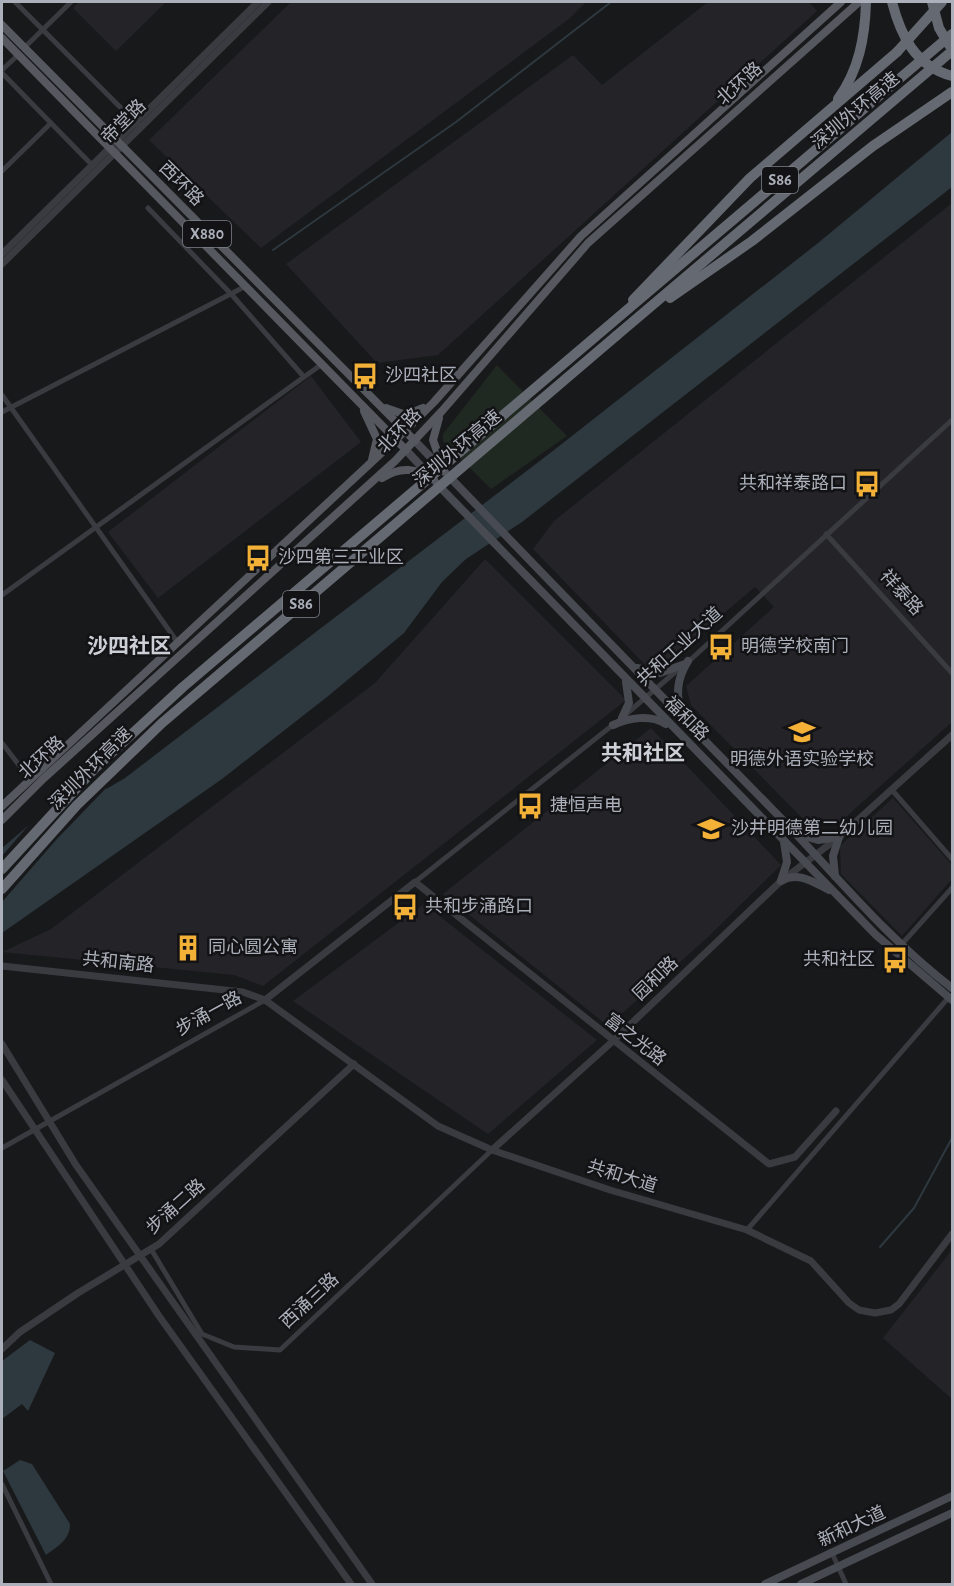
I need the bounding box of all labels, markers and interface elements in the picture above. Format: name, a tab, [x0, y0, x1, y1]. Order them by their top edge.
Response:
street label: 北环路	[713, 58, 766, 109]
street label: 深圳外环高速	[808, 68, 903, 153]
street label: 帝堂路	[97, 95, 149, 147]
street label: 西环路	[156, 157, 208, 209]
road number: S86	[762, 167, 798, 193]
road number: X880	[183, 221, 231, 247]
bus stop icon: 沙四社区	[350, 361, 380, 391]
place label: 沙四社区	[385, 365, 457, 385]
street label: 北环路	[373, 404, 425, 457]
street label: 深圳外环高速	[410, 406, 505, 491]
bus stop icon: 共和祥泰路口	[852, 469, 882, 499]
place label: 共和祥泰路口	[739, 473, 847, 493]
bus stop icon: 沙四第三工业区	[243, 543, 273, 573]
place label: 沙四第三工业区	[278, 547, 404, 567]
street label: 祥泰路	[876, 566, 927, 619]
road number: S86	[283, 591, 319, 617]
street label: 共和工业大道	[633, 603, 726, 690]
bus stop icon: 明德学校南门	[706, 632, 736, 662]
district label: 沙四社区	[87, 635, 171, 657]
place label: 明德学校南门	[741, 636, 849, 656]
street label: 福和路	[661, 692, 713, 744]
school or university icon: 明德外语实验学校	[787, 717, 817, 747]
street label: 深圳外环高速	[45, 723, 136, 814]
street label: 北环路	[15, 732, 68, 783]
district label: 共和社区	[601, 742, 685, 764]
place label: 明德外语实验学校	[730, 749, 874, 769]
bus stop icon: 捷恒声电	[515, 791, 545, 821]
place label: 捷恒声电	[550, 795, 622, 815]
school or university icon: 沙井明德第二幼儿园	[696, 814, 726, 844]
place label: 沙井明德第二幼儿园	[731, 818, 893, 838]
bus stop icon: 共和步涌路口	[390, 892, 420, 922]
place label: 共和步涌路口	[425, 896, 533, 916]
building icon: 同心圆公寓	[173, 933, 203, 963]
place label: 同心圆公寓	[208, 937, 298, 957]
bus stop icon: 共和社区	[880, 945, 910, 975]
street label: 共和南路	[81, 948, 155, 976]
place label: 共和社区	[803, 949, 875, 969]
street label: 园和路	[629, 952, 682, 1004]
street label: 步涌一路	[172, 987, 245, 1039]
street label: 富之光路	[601, 1009, 670, 1069]
street label: 共和大道	[585, 1156, 660, 1196]
street label: 步涌二路	[142, 1175, 209, 1238]
street label: 西涌三路	[276, 1268, 342, 1332]
street label: 新和大道	[815, 1502, 888, 1550]

